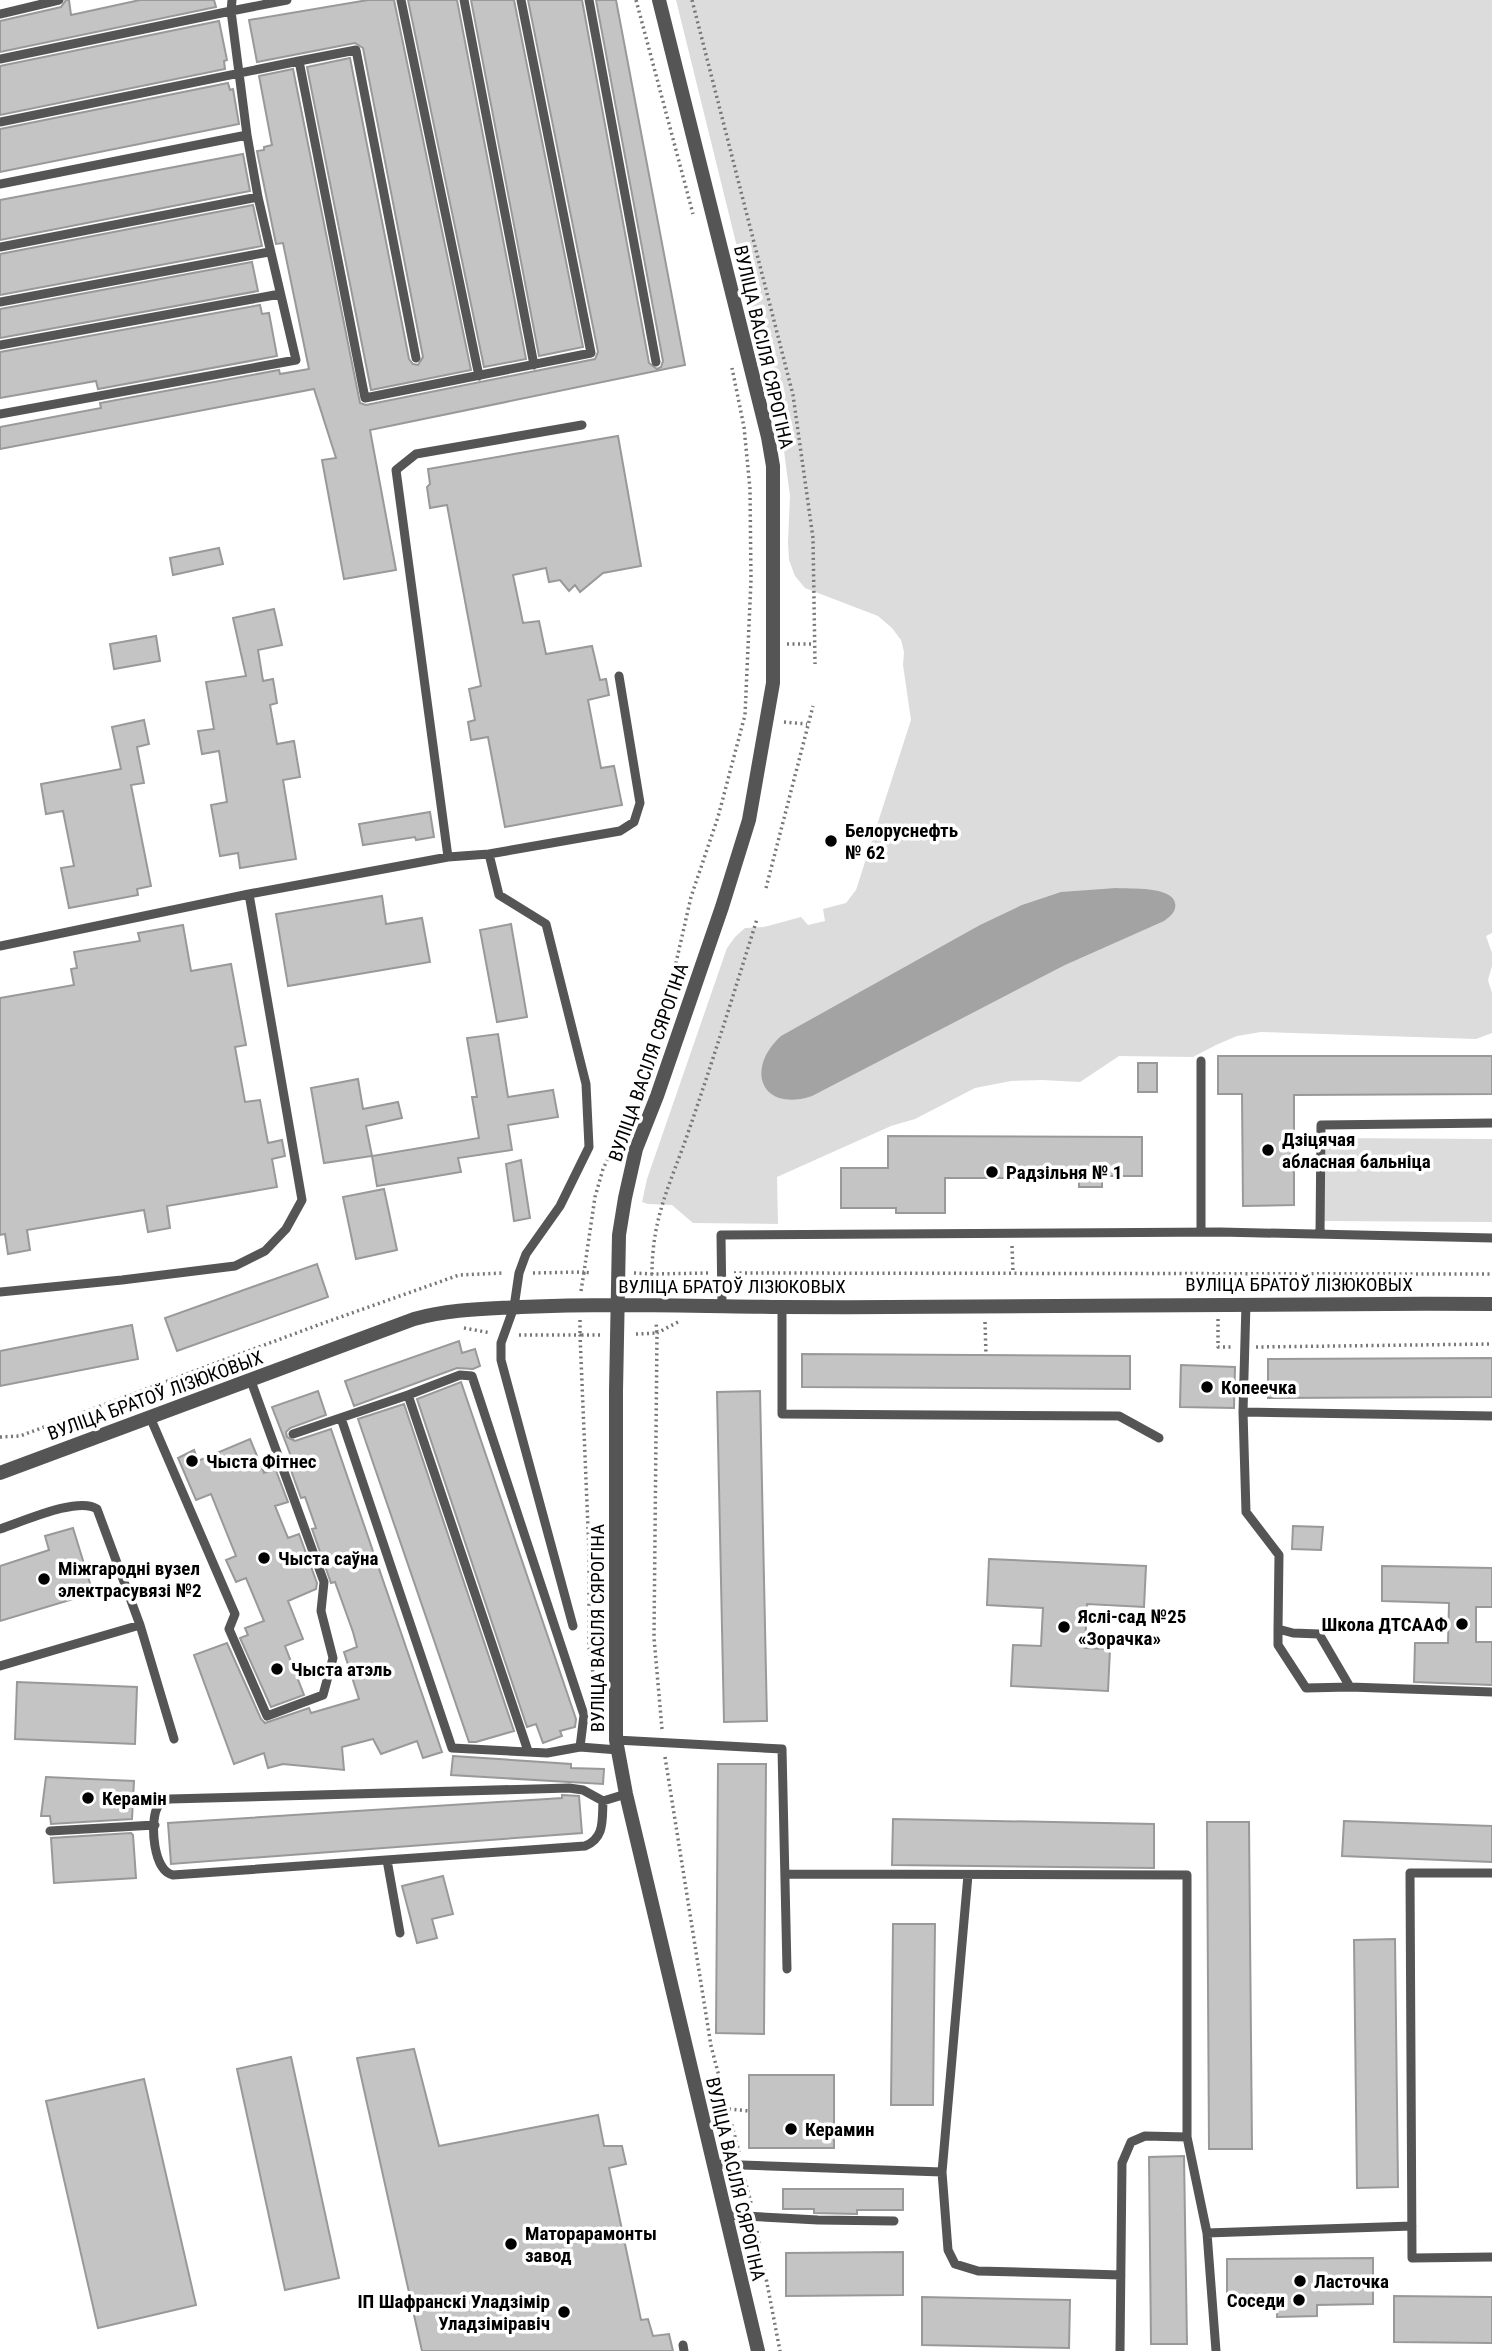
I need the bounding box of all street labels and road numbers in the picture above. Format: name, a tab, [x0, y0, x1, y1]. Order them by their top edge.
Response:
street label: ВУЛІЦА ВАСІЛЯ СЯРОГІНА	[729, 243, 798, 451]
street label: ВУЛІЦА ВАСІЛЯ СЯРОГІНА	[604, 960, 693, 1164]
street label: ВУЛІЦА БРАТОЎ ЛІЗЮКОВЫХ	[1185, 1273, 1413, 1296]
street label: ВУЛІЦА БРАТОЎ ЛІЗЮКОВЫХ	[618, 1275, 846, 1298]
street label: ВУЛІЦА БРАТОЎ ЛІЗЮКОВЫХ	[44, 1346, 266, 1445]
street label: ВУЛІЦА ВАСІЛЯ СЯРОГІНА	[586, 1524, 609, 1732]
street label: ВУЛІЦА ВАСІЛЯ СЯРОГІНА	[701, 2075, 770, 2283]

